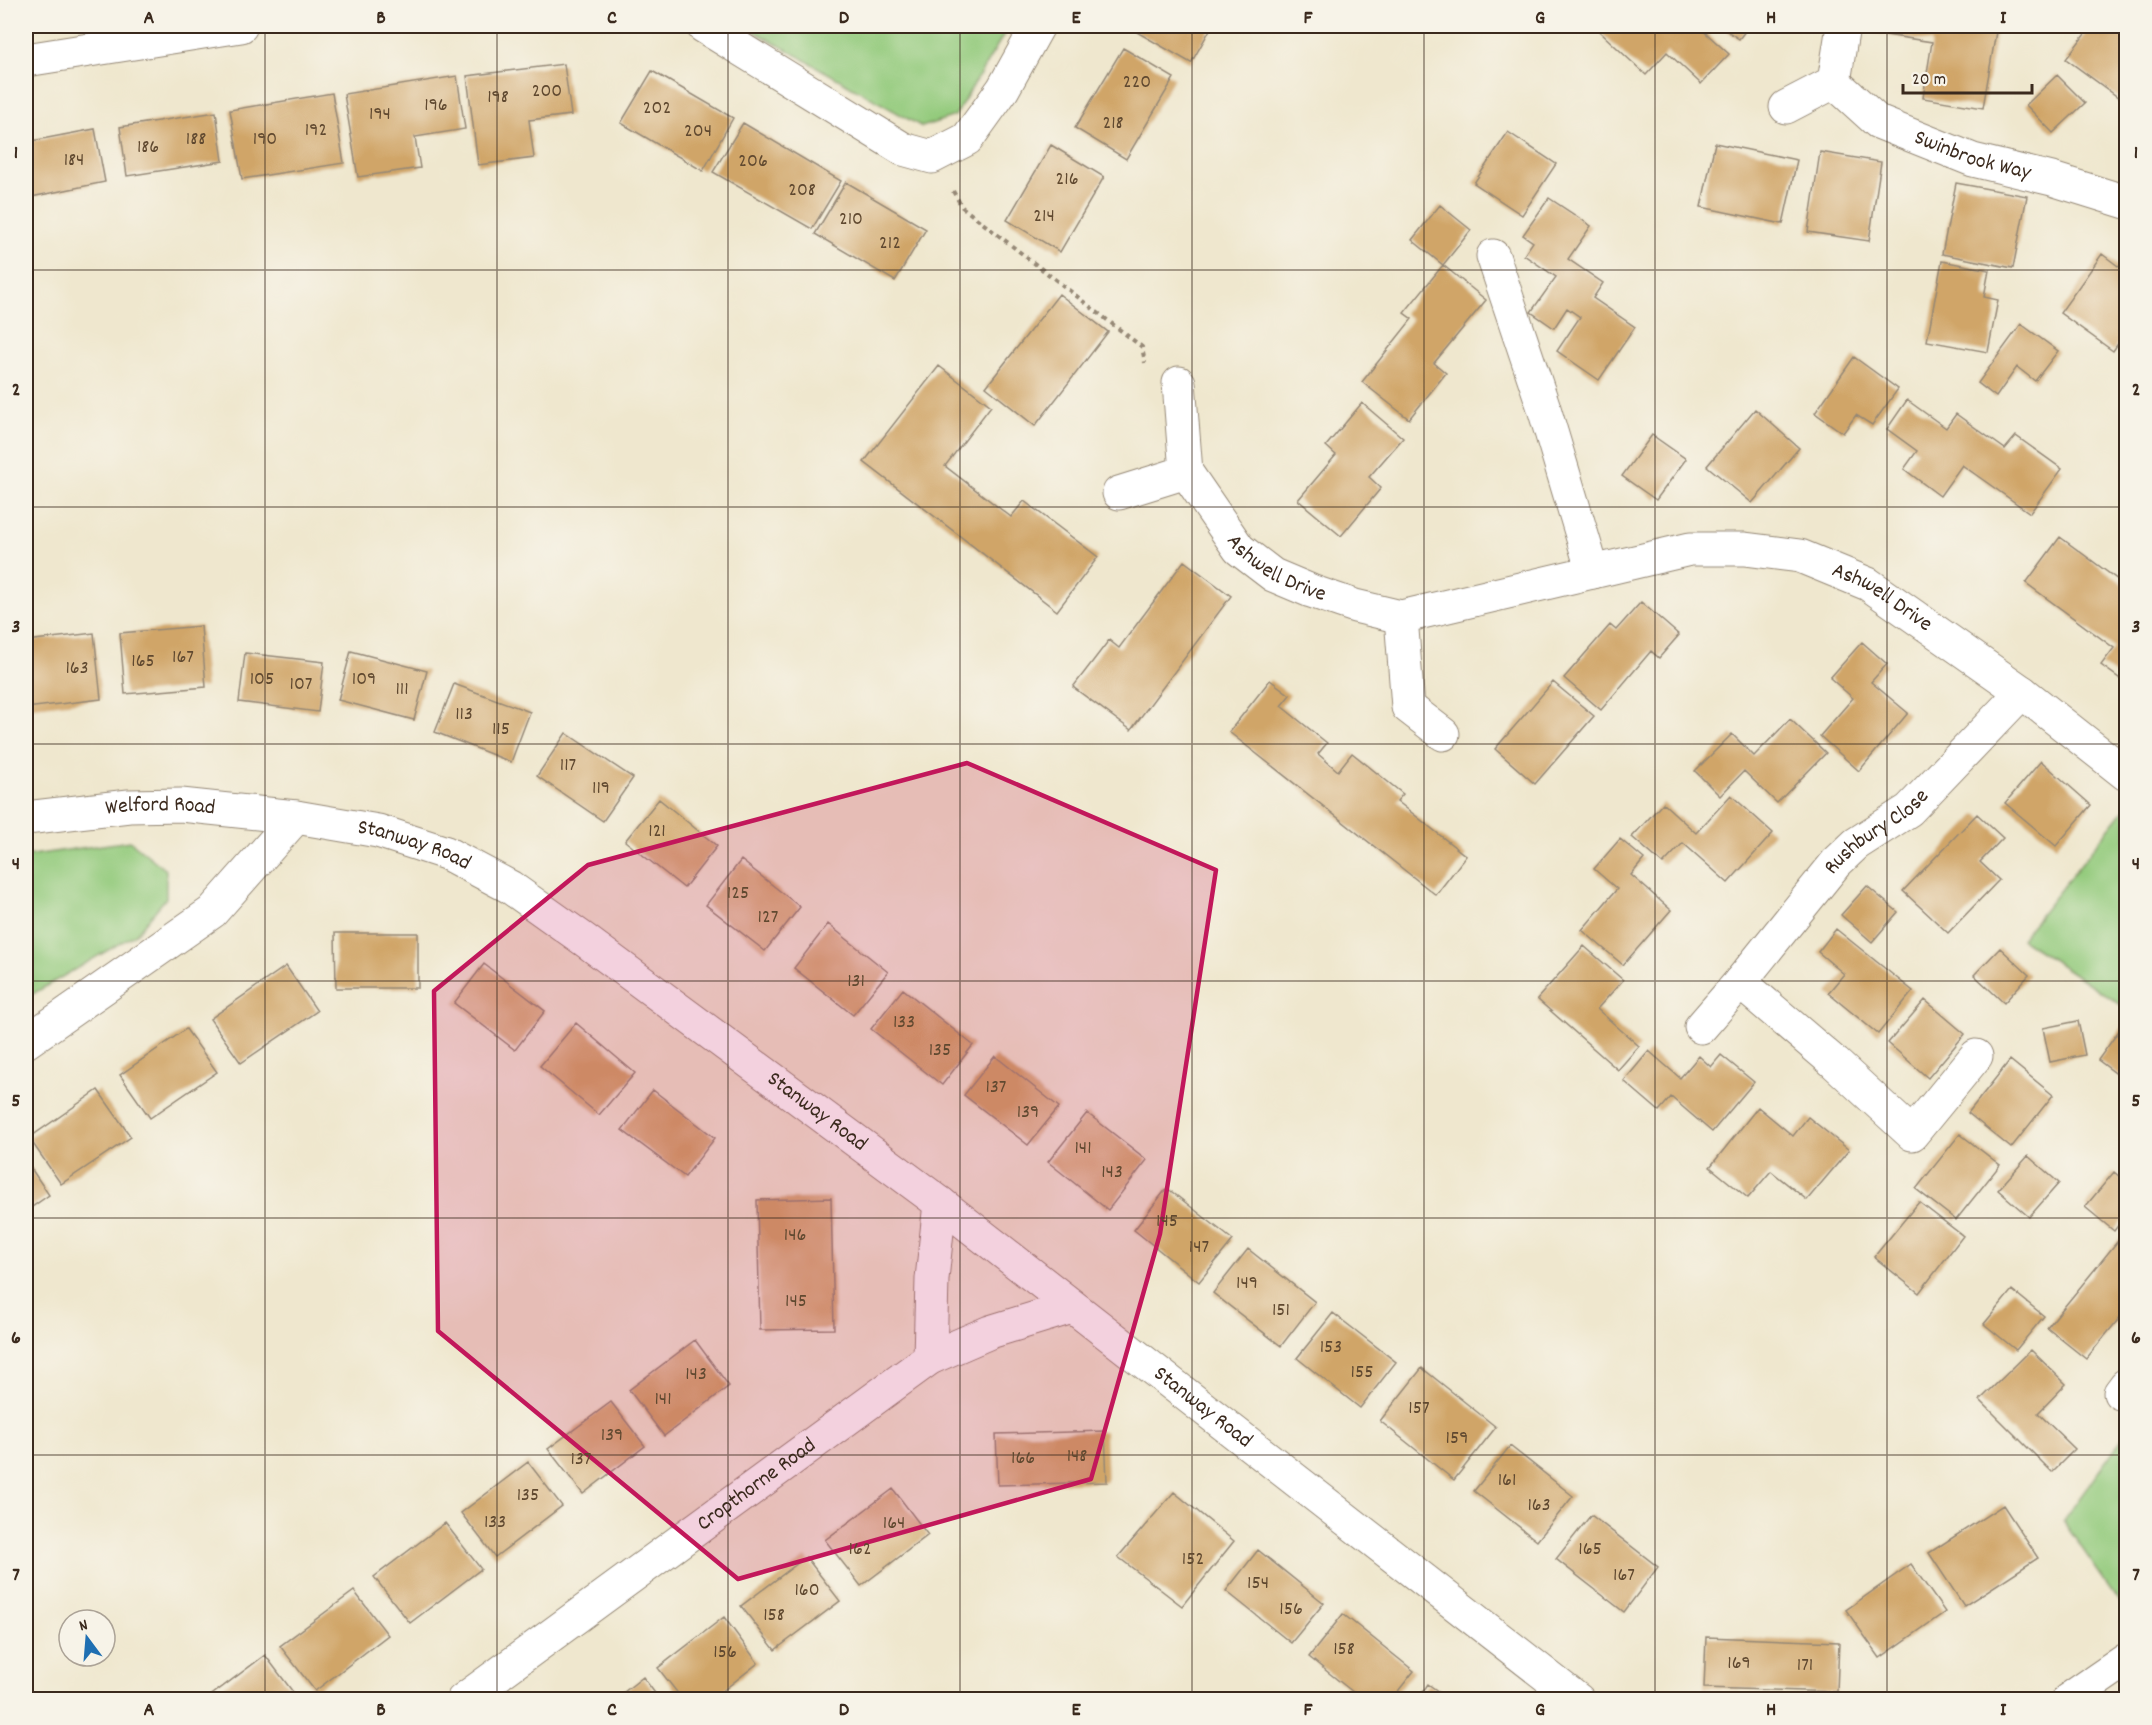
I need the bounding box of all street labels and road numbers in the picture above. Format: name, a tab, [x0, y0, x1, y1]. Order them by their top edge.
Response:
street label: Swinbrook Way	[1909, 122, 2035, 189]
street label: Ashwell Drive	[1218, 528, 1330, 610]
street label: Ashwell Drive	[1827, 555, 1938, 640]
street label: Rushbury Close	[1817, 782, 1937, 881]
street label: Welford Road	[104, 789, 217, 824]
street label: Stanway Road	[355, 812, 476, 879]
street label: Stanway Road	[760, 1064, 874, 1159]
street label: Stanway Road	[1147, 1359, 1259, 1456]
street label: Cropthorne Road	[691, 1431, 823, 1539]

